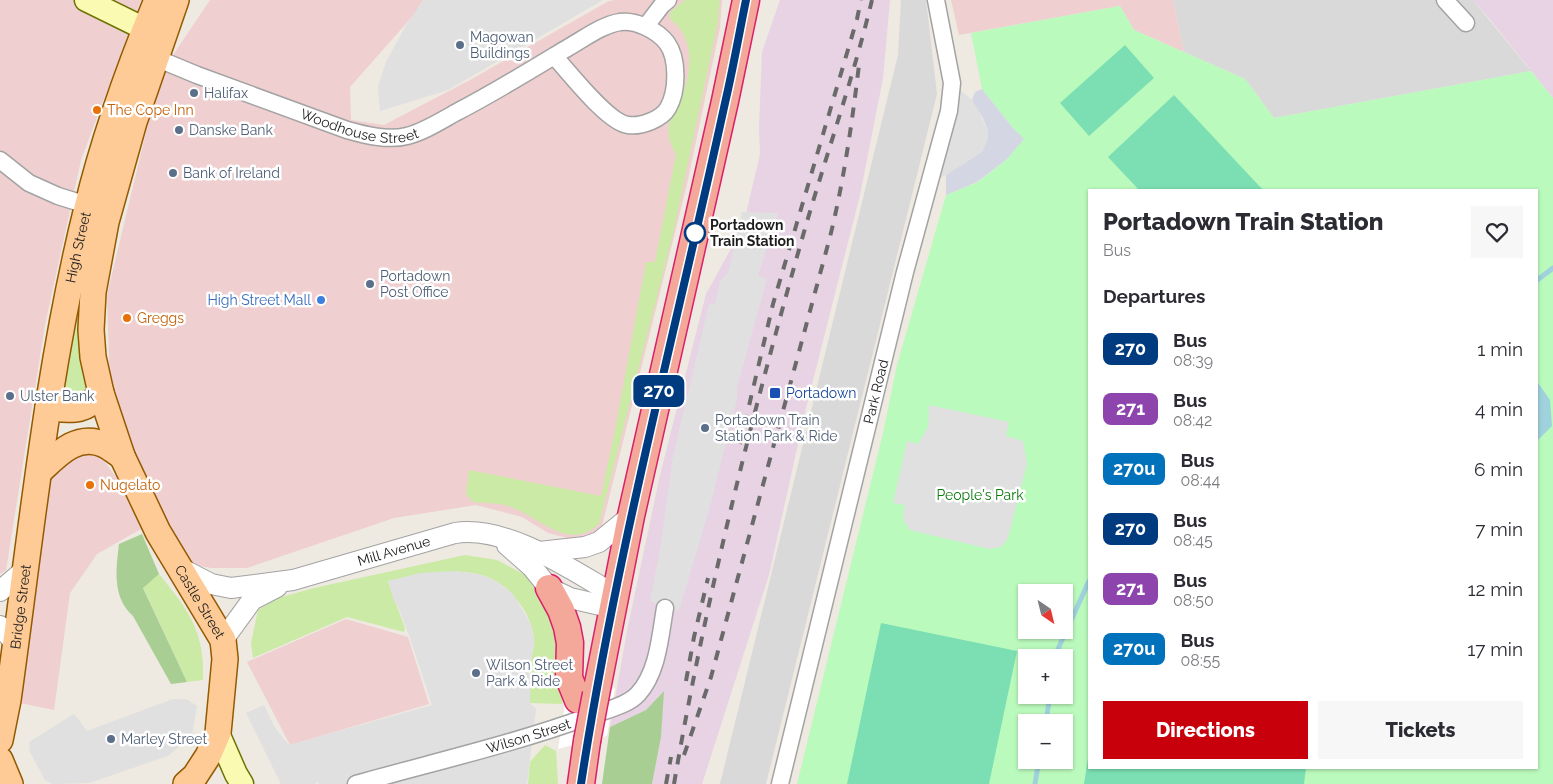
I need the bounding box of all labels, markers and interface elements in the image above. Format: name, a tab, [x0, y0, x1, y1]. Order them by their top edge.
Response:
place label: Magowan Buildings	[470, 29, 534, 61]
marker: Magowan Buildings	[454, 39, 466, 51]
place label: Halifax	[204, 85, 248, 101]
marker: Halifax	[188, 87, 200, 99]
place label: The Cope Inn	[107, 102, 194, 118]
marker: The Cope Inn	[91, 104, 103, 116]
street label: Woodhouse Street	[298, 106, 421, 146]
place label: Danske Bank	[189, 122, 273, 138]
marker: Danske Bank	[173, 124, 185, 136]
place label: Bank of Ireland	[183, 165, 280, 181]
marker: Bank of Ireland	[167, 167, 179, 179]
button: heart	[1471, 206, 1523, 258]
text: Portadown Train Station	[1103, 207, 1383, 236]
street label: High Street	[62, 210, 94, 284]
place label: Portadown Train Station	[710, 217, 794, 249]
marker: Portadown Train Station	[684, 222, 706, 244]
text: Bus	[1103, 241, 1131, 260]
place label: Portadown Post Office	[380, 268, 450, 300]
marker: Portadown Post Office	[364, 278, 376, 290]
text: Departures	[1103, 285, 1205, 307]
place label: High Street Mall	[207, 292, 311, 308]
marker: High Street Mall	[315, 294, 327, 306]
place label: Greggs	[137, 310, 184, 326]
marker: Greggs	[121, 312, 133, 324]
text: Bus	[1173, 329, 1207, 351]
text: 270	[1115, 338, 1146, 359]
text: 1 min	[1477, 338, 1523, 360]
text: 08:39	[1173, 351, 1213, 370]
street label: Park Road	[860, 358, 891, 425]
line badge: 270	[630, 375, 688, 407]
text: 270	[643, 380, 675, 401]
place label: Portadown	[786, 385, 856, 401]
marker: Portadown	[768, 386, 782, 400]
place label: Ulster Bank	[20, 388, 95, 404]
text: Bus	[1173, 389, 1207, 411]
marker: Ulster Bank	[4, 390, 16, 402]
text: 271	[1116, 398, 1145, 419]
text: 4 min	[1475, 398, 1523, 420]
text: 08:42	[1173, 411, 1212, 430]
place label: Portadown Train Station Park & Ride	[715, 412, 838, 444]
marker: Portadown Train Station Park & Ride	[699, 422, 711, 434]
text: Bus	[1180, 449, 1214, 471]
text: 270u	[1113, 458, 1155, 479]
text: 6 min	[1474, 458, 1523, 480]
text: 08:44	[1180, 471, 1220, 490]
place label: Nugelato	[100, 477, 160, 493]
marker: Nugelato	[84, 479, 96, 491]
park label: People's Park	[936, 487, 1024, 503]
text: Bus	[1173, 509, 1207, 531]
text: 270	[1115, 518, 1146, 539]
text: 7 min	[1475, 518, 1523, 540]
text: 08:45	[1173, 531, 1213, 550]
street label: Mill Avenue	[356, 533, 432, 569]
street label: Castle Street	[172, 562, 228, 642]
street label: Bridge Street	[7, 563, 34, 650]
text: Bus	[1173, 569, 1207, 591]
text: 271	[1116, 578, 1145, 599]
text: 12 min	[1467, 578, 1523, 600]
north arrow	[1018, 584, 1072, 639]
map controls	[1018, 584, 1073, 769]
text: 08:50	[1173, 591, 1214, 610]
text: Bus	[1180, 629, 1214, 651]
text: 270u	[1113, 638, 1155, 659]
text: 17 min	[1467, 638, 1523, 660]
button: +	[1018, 649, 1073, 704]
text: 08:55	[1180, 651, 1220, 670]
place label: Wilson Street Park & Ride	[486, 657, 573, 689]
marker: Wilson Street Park & Ride	[470, 667, 482, 679]
button: Directions	[1103, 701, 1308, 759]
button: Tickets	[1318, 701, 1523, 759]
button: −	[1018, 714, 1073, 769]
street label: Wilson Street	[484, 715, 573, 756]
place label: Marley Street	[121, 731, 207, 747]
marker: Marley Street	[105, 733, 117, 745]

